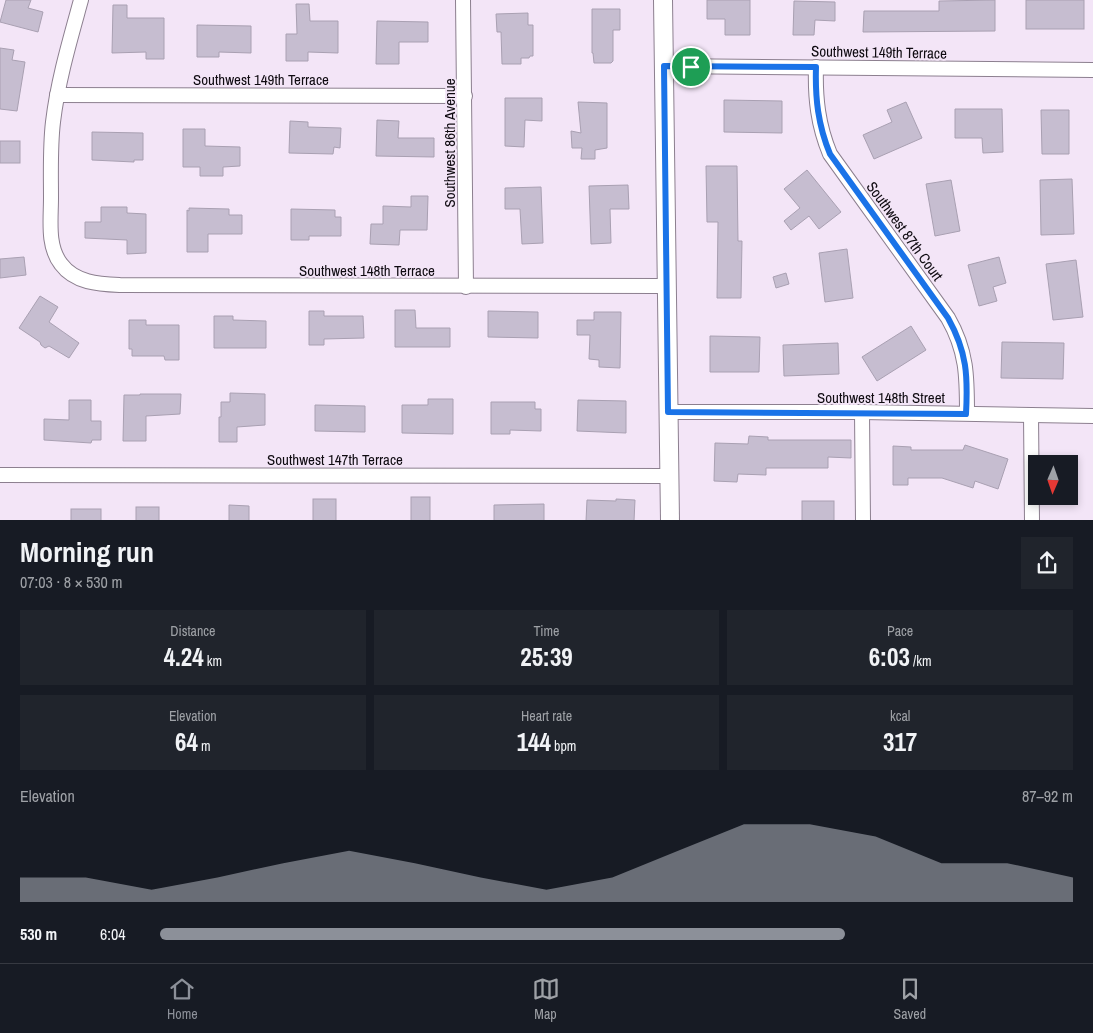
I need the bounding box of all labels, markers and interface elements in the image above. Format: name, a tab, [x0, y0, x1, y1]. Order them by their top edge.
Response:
street label: Southwest 149th Terrace	[811, 40, 947, 64]
pin	[670, 46, 712, 88]
icon: arrive	[677, 53, 705, 81]
street label: Southwest 149th Terrace	[193, 69, 329, 90]
street label: Southwest 86th Avenue	[439, 78, 460, 208]
street label: Southwest 87th Court	[862, 177, 949, 285]
street label: Southwest 148th Terrace	[299, 260, 435, 281]
street label: Southwest 148th Street	[817, 387, 946, 408]
street label: Southwest 147th Terrace	[267, 449, 403, 470]
north arrow	[1028, 455, 1078, 505]
map controls	[1028, 455, 1078, 505]
text: Morning run	[20, 533, 154, 571]
button: share	[1021, 537, 1073, 589]
text: 07:03 · 8 × 530 m	[20, 571, 123, 593]
text: Distance	[170, 622, 215, 640]
text: Time	[534, 622, 559, 640]
text: Pace	[887, 622, 913, 640]
text: 4.24	[164, 640, 204, 674]
text: 25:39	[520, 640, 573, 674]
text: 6:03	[869, 640, 910, 674]
text: km	[204, 652, 222, 670]
text: /km	[910, 652, 932, 670]
text: Elevation	[169, 707, 217, 725]
text: Heart rate	[521, 707, 572, 725]
text: kcal	[890, 707, 910, 725]
text: 64	[175, 725, 198, 759]
text: 144	[517, 725, 551, 759]
text: 317	[883, 725, 917, 759]
text: m	[198, 737, 211, 755]
text: bpm	[551, 737, 576, 755]
text: Elevation	[20, 785, 75, 807]
text: 87–92 m	[1022, 785, 1073, 807]
text: 530 m	[20, 923, 57, 945]
text: 6:04	[100, 923, 126, 945]
tab: Home	[167, 975, 198, 1023]
tab: Map	[532, 975, 560, 1023]
tab: Saved	[893, 975, 926, 1023]

